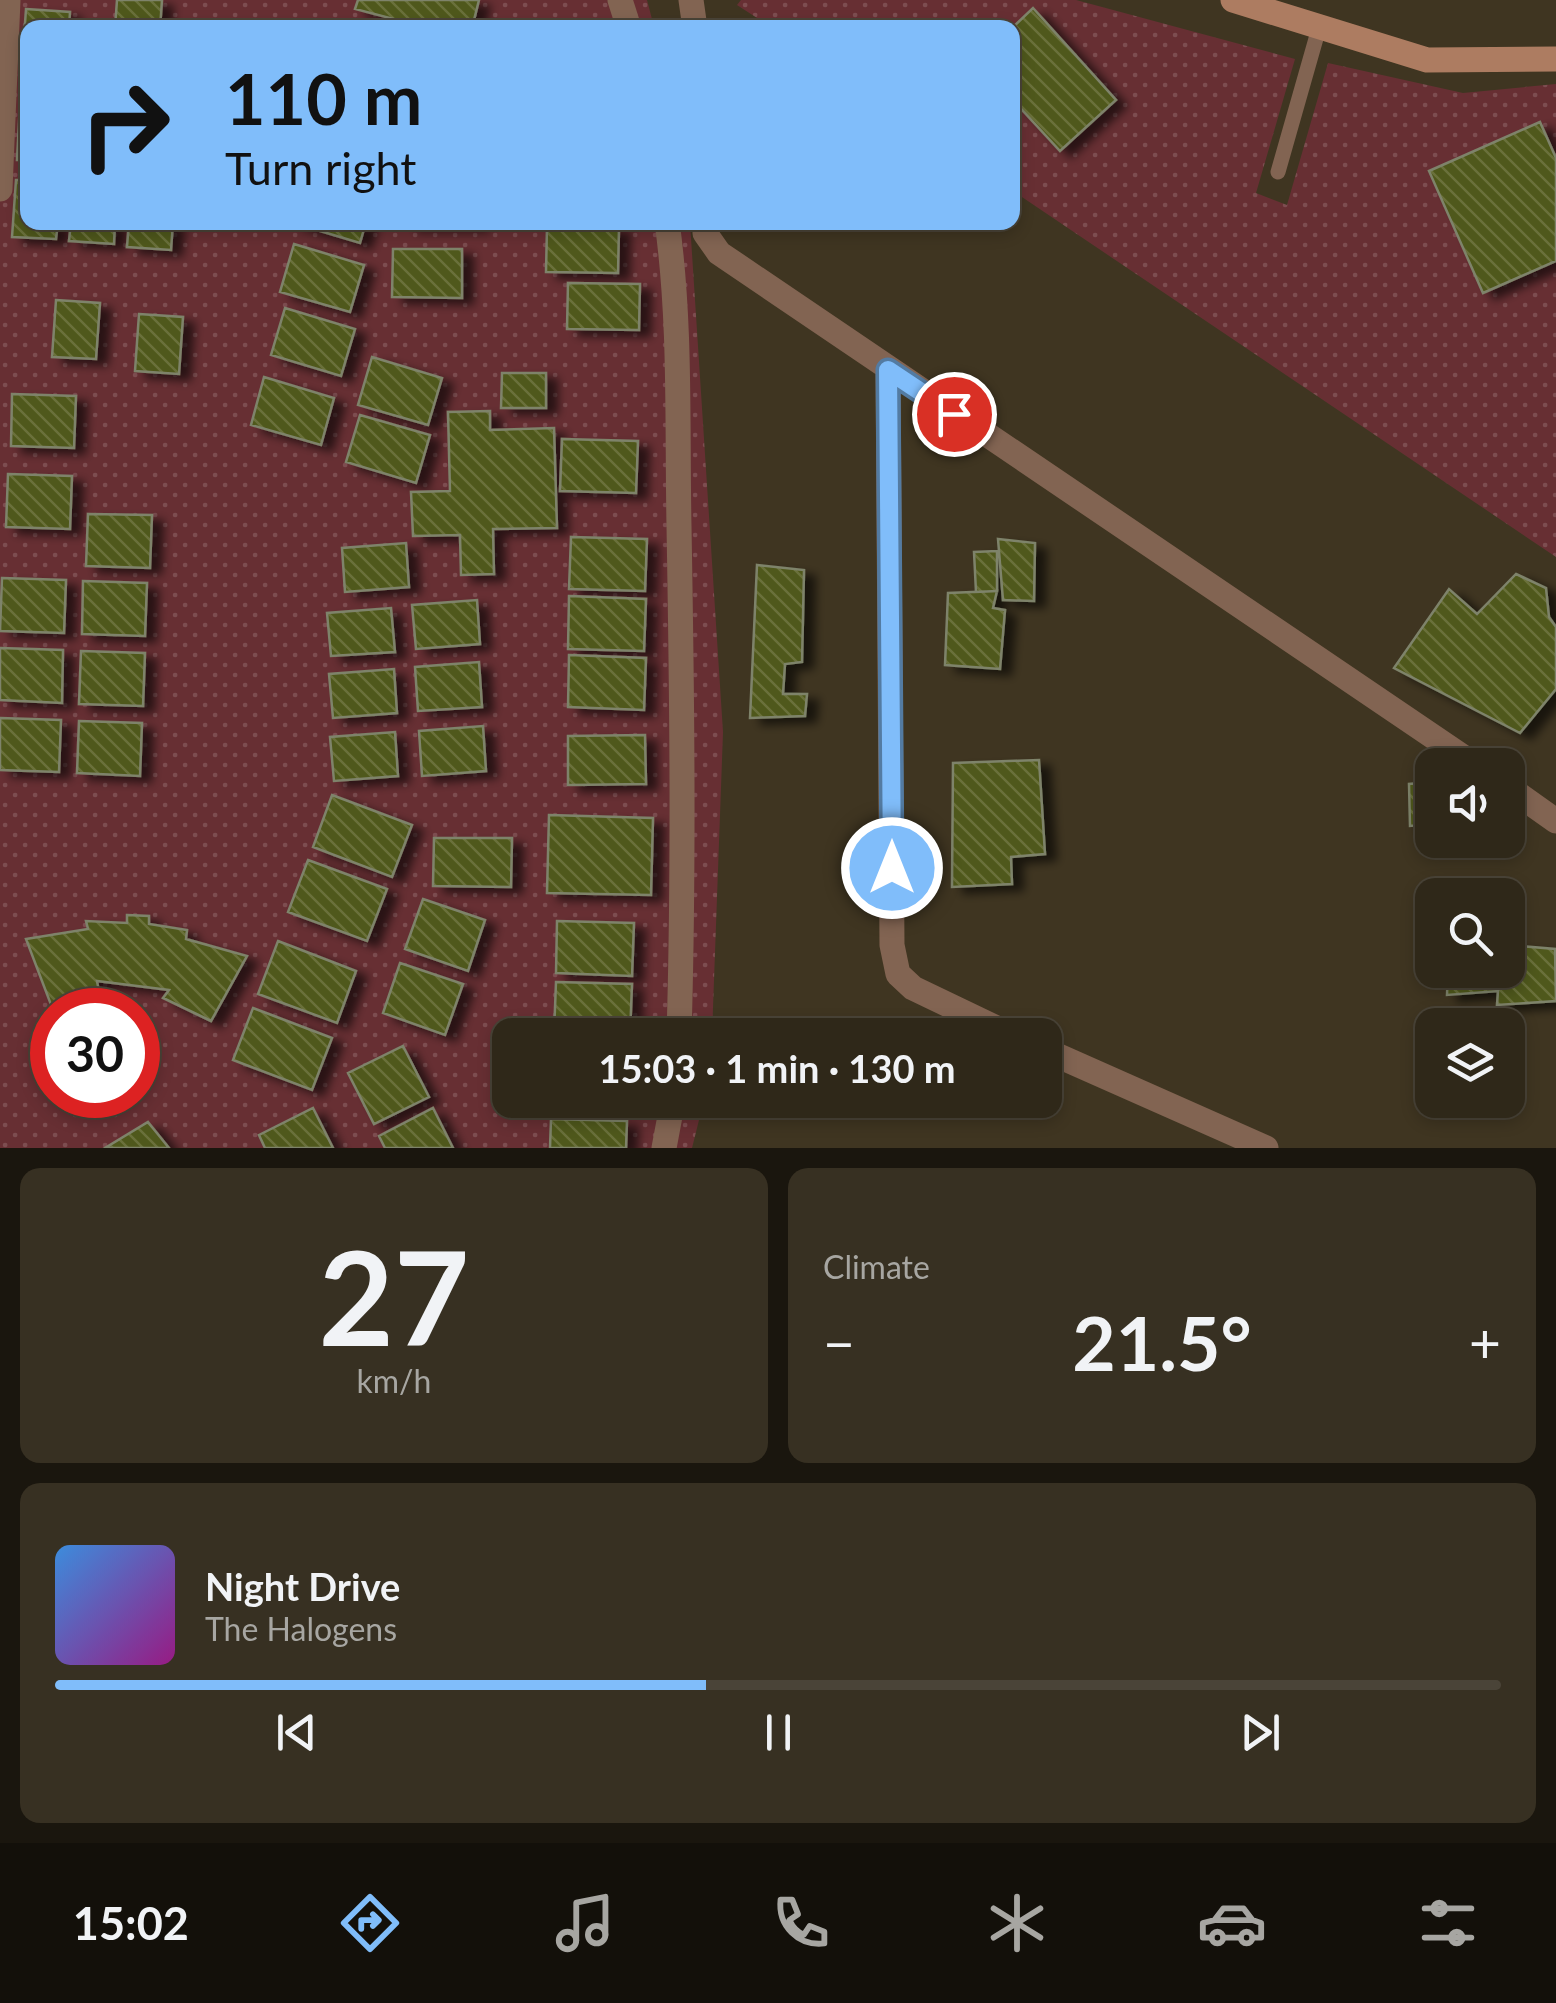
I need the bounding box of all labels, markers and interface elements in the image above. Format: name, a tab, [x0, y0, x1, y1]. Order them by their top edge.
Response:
text: 110 m	[225, 56, 422, 140]
icon: right	[60, 60, 190, 190]
text: Turn right	[225, 141, 416, 195]
pin	[912, 372, 997, 457]
icon: arrive	[927, 387, 982, 442]
map controls	[1415, 748, 1525, 1118]
button: sound	[1415, 748, 1525, 858]
position arrow	[840, 816, 944, 920]
button: search	[1415, 878, 1525, 988]
speed limit sign: 30	[30, 988, 160, 1118]
button: layers	[1415, 1008, 1525, 1118]
text: 15:03 · 1 min · 130 m	[598, 1045, 956, 1091]
text: 27	[319, 1218, 469, 1374]
text: Climate	[823, 1247, 930, 1286]
text: 21.5°	[1072, 1297, 1252, 1387]
text: −	[823, 1309, 855, 1375]
text: +	[1469, 1309, 1501, 1375]
text: km/h	[357, 1361, 431, 1400]
text: Night Drive	[205, 1563, 400, 1609]
text: The Halogens	[205, 1609, 397, 1648]
icon: previous	[269, 1705, 324, 1760]
icon: pause	[751, 1705, 806, 1760]
icon: next	[1233, 1705, 1288, 1760]
icon: directions	[335, 1888, 405, 1958]
icon: music	[550, 1888, 620, 1958]
icon: phone	[766, 1888, 836, 1958]
icon: climate	[982, 1888, 1052, 1958]
icon: car	[1197, 1888, 1267, 1958]
icon: filters	[1413, 1888, 1483, 1958]
text: 15:02	[73, 1896, 189, 1950]

